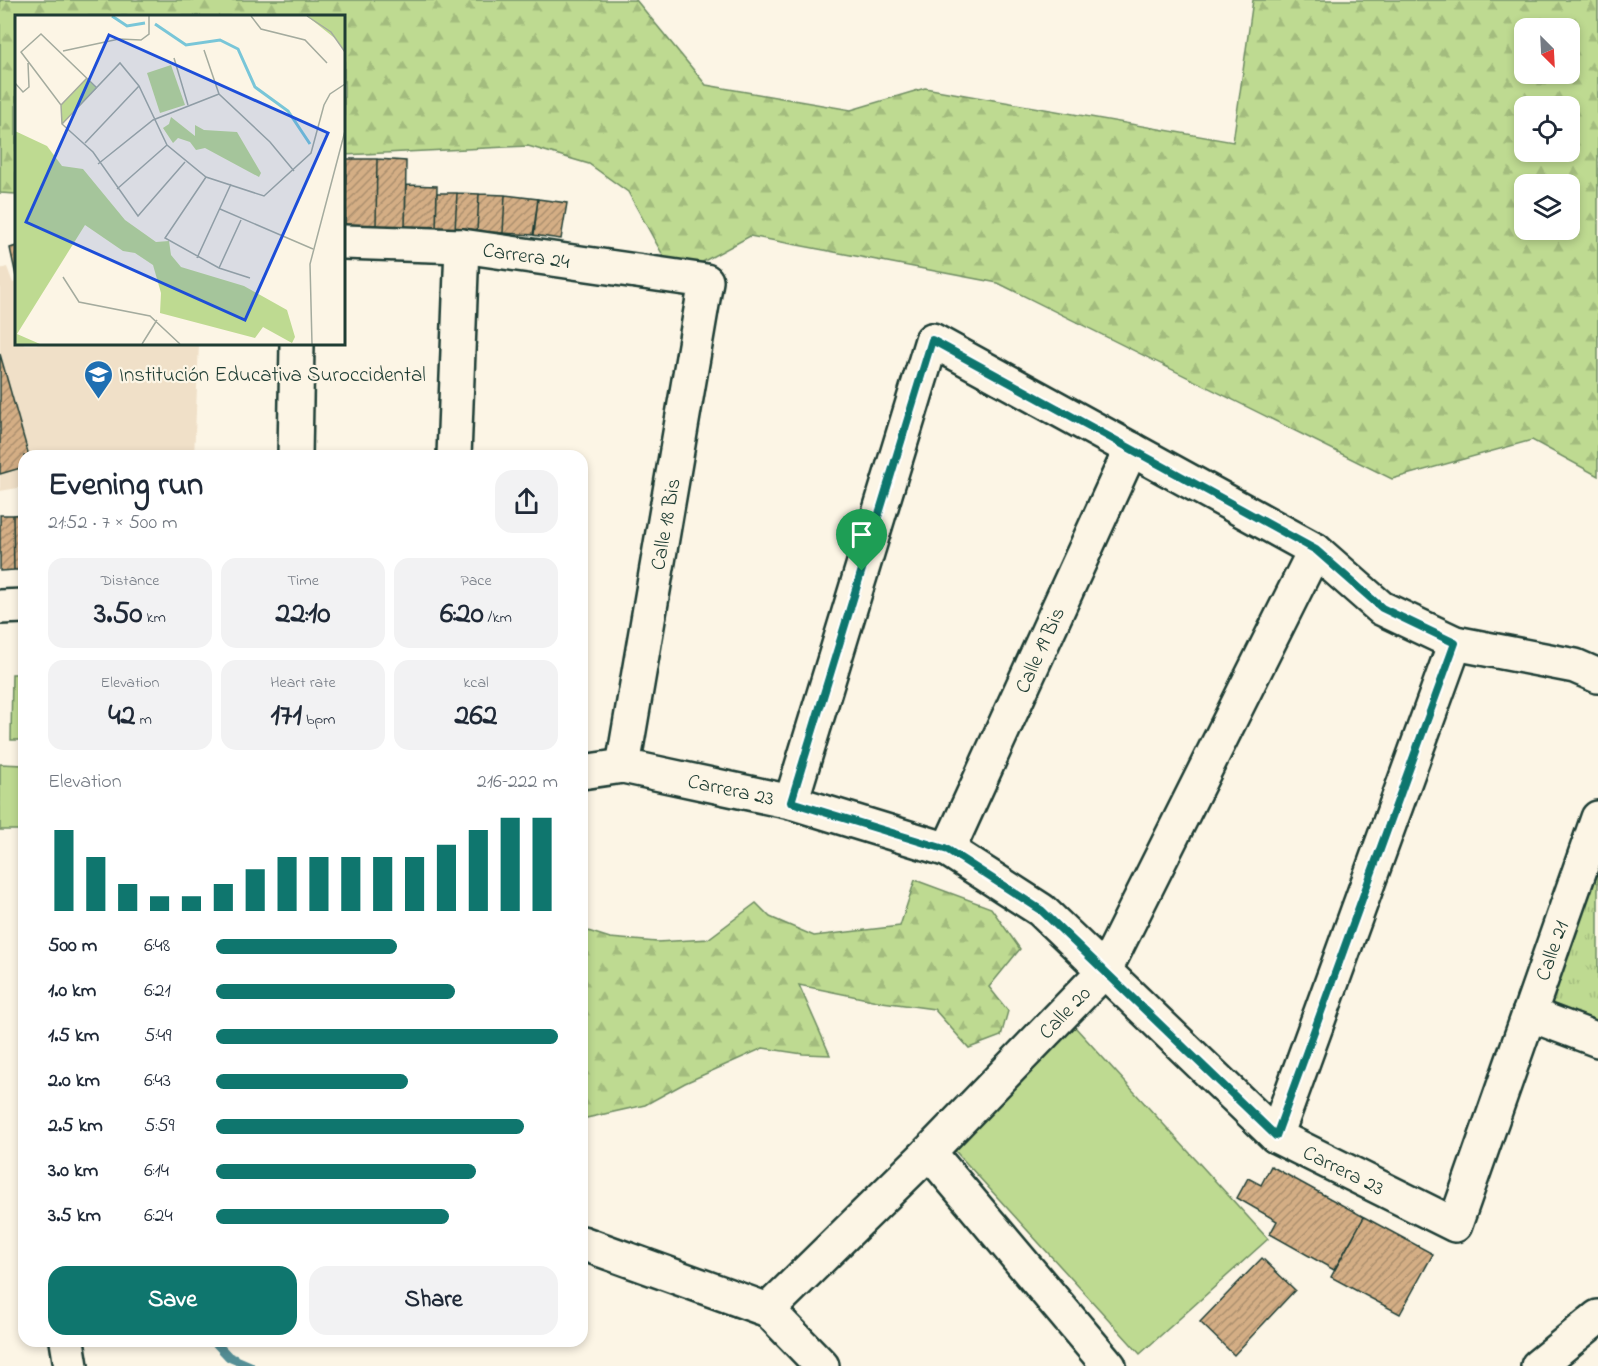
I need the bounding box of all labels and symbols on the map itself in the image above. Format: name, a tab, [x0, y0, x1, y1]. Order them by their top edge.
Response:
inset map	[15, 15, 345, 345]
north arrow	[1514, 18, 1580, 84]
street label: Carrera 24	[481, 236, 572, 278]
school or university icon: Institución Educativa Suroccidental	[82, 358, 114, 400]
place label: Institución Educativa Suroccidental	[119, 361, 426, 391]
street label: Calle 18 Bis	[644, 476, 690, 573]
pin	[836, 509, 887, 571]
street label: Calle 19 Bis	[1009, 603, 1074, 699]
street label: Carrera 23	[685, 767, 777, 815]
street label: Calle 21	[1529, 917, 1578, 985]
street label: Calle 20	[1033, 980, 1099, 1047]
street label: Carrera 23	[1297, 1139, 1389, 1204]

